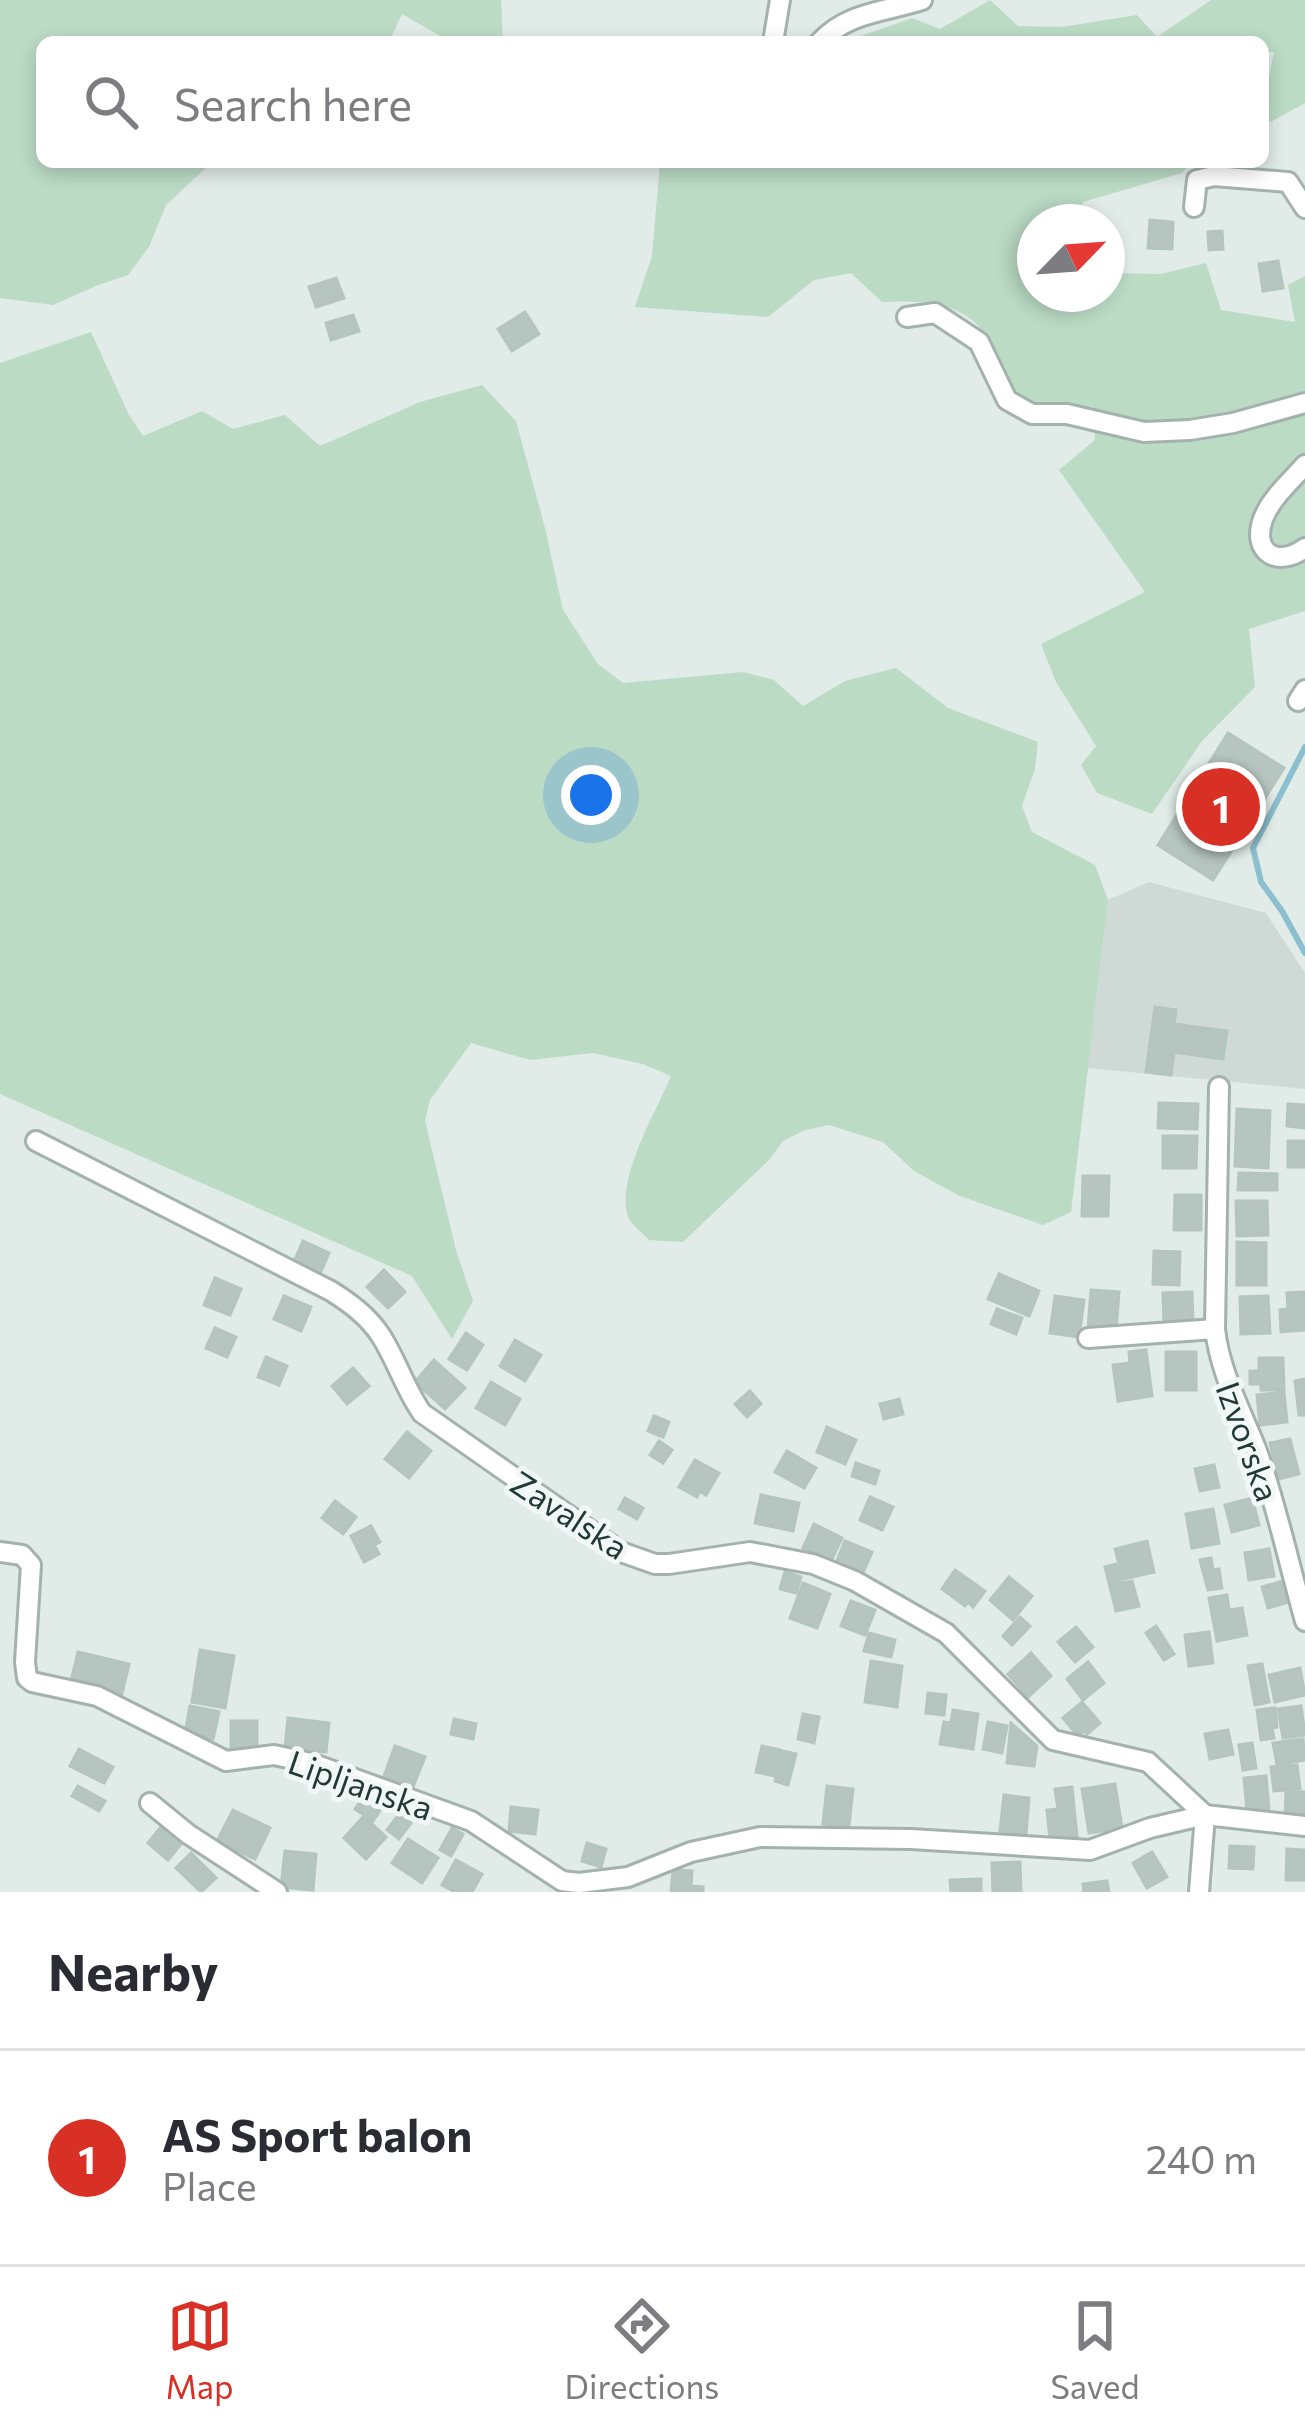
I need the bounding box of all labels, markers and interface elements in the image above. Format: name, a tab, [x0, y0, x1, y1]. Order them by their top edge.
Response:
search box	[36, 36, 1269, 168]
icon: search	[78, 69, 144, 135]
text: Search here	[174, 75, 412, 130]
north arrow	[1017, 204, 1125, 312]
pin: 1	[1182, 762, 1260, 852]
your location	[561, 765, 621, 825]
street label: Izvorska	[1208, 1376, 1290, 1506]
street label: Zavalska	[504, 1461, 636, 1567]
street label: Lipljanska	[283, 1740, 439, 1828]
text: Nearby	[48, 1939, 218, 2002]
text: AS Sport balon	[162, 2106, 472, 2161]
text: 1	[78, 2134, 96, 2182]
text: 240 m	[1146, 2134, 1257, 2182]
text: Place	[162, 2161, 257, 2209]
tab: Map	[166, 2293, 234, 2406]
tab: Directions	[565, 2293, 719, 2406]
tab: Saved	[1050, 2293, 1139, 2406]

